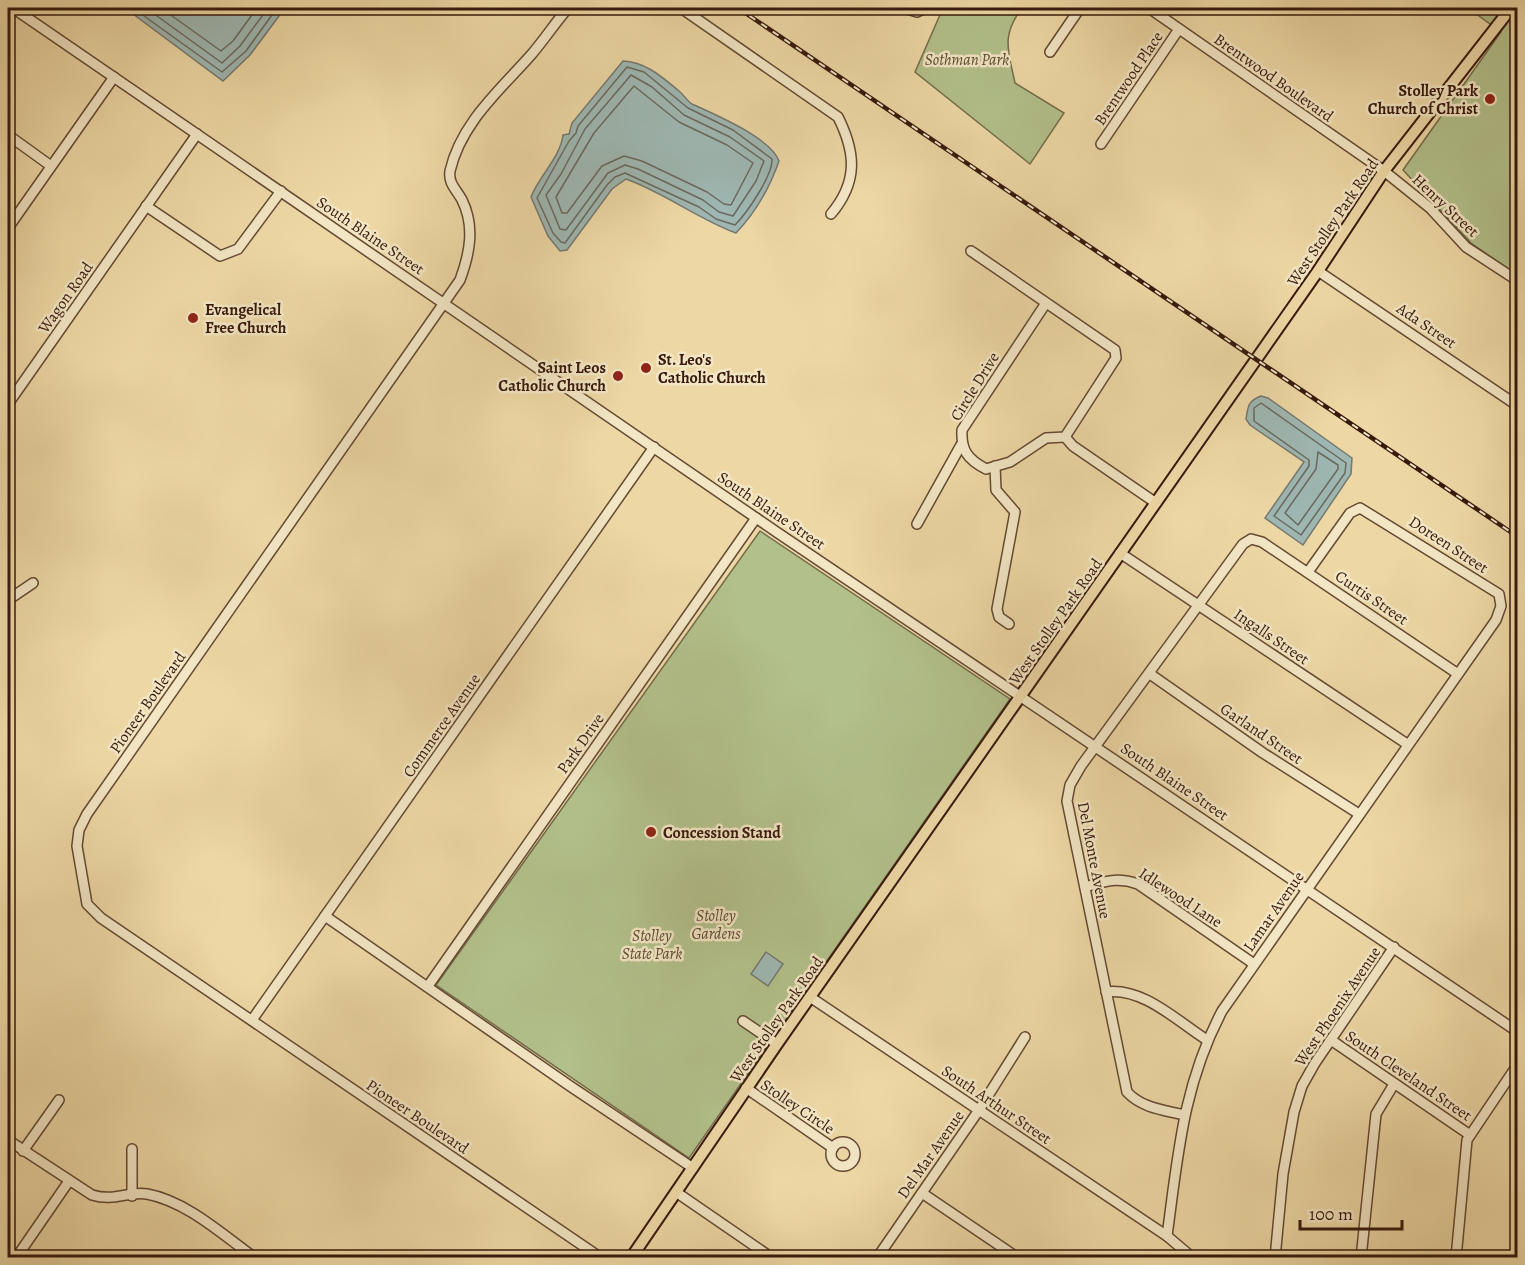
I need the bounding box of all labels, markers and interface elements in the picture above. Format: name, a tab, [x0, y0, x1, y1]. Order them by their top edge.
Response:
street label: Brentwood Place	[1089, 27, 1168, 130]
street label: Brentwood Boulevard	[1209, 28, 1338, 128]
park label: Sothman Park	[925, 49, 1009, 71]
place label: Stolley Park Church of Christ	[1368, 80, 1479, 120]
marker: Stolley Park Church of Christ	[1483, 92, 1497, 106]
street label: West Stolley Park Road	[1281, 154, 1384, 291]
street label: Henry Street	[1407, 169, 1483, 242]
street label: South Blaine Street	[312, 192, 429, 280]
street label: Wagon Road	[33, 257, 99, 338]
street label: Ada Street	[1391, 297, 1461, 354]
place label: Evangelical Free Church	[205, 299, 287, 339]
marker: Evangelical Free Church	[186, 311, 200, 325]
street label: Circle Drive	[945, 348, 1005, 425]
place label: St. Leo's Catholic Church	[658, 349, 766, 389]
place label: Saint Leos Catholic Church	[498, 357, 606, 397]
marker: St. Leo's Catholic Church	[639, 361, 653, 375]
marker: Saint Leos Catholic Church	[611, 369, 625, 383]
street label: South Blaine Street	[713, 467, 830, 555]
street label: Doreen Street	[1404, 511, 1493, 579]
street label: West Stolley Park Road	[1003, 554, 1108, 690]
street label: Curtis Street	[1331, 565, 1412, 630]
street label: Ingalls Street	[1229, 604, 1313, 670]
street label: Pioneer Boulevard	[105, 647, 191, 758]
street label: Commerce Avenue	[398, 669, 486, 782]
street label: Garland Street	[1216, 698, 1307, 770]
street label: Park Drive	[552, 709, 610, 778]
street label: South Blaine Street	[1116, 738, 1233, 826]
street label: Del Monte Avenue	[1072, 800, 1116, 921]
place label: Concession Stand	[663, 822, 781, 844]
marker: Concession Stand	[644, 825, 658, 839]
street label: Idlewood Lane	[1134, 863, 1226, 933]
street label: Lamar Avenue	[1238, 867, 1310, 956]
park label: Stolley Gardens	[691, 905, 741, 945]
park label: Stolley State Park	[622, 925, 682, 965]
street label: West Phoenix Avenue	[1289, 942, 1386, 1072]
street label: West Stolley Park Road	[724, 952, 829, 1088]
street label: South Cleveland Street	[1341, 1025, 1476, 1126]
street label: South Arthur Street	[937, 1060, 1056, 1150]
street label: Pioneer Boulevard	[362, 1074, 473, 1160]
street label: Stolley Circle	[756, 1074, 839, 1140]
street label: Del Mar Avenue	[892, 1106, 969, 1203]
scale bar	[1300, 1193, 1402, 1231]
text: 100 m	[1309, 1202, 1353, 1226]

